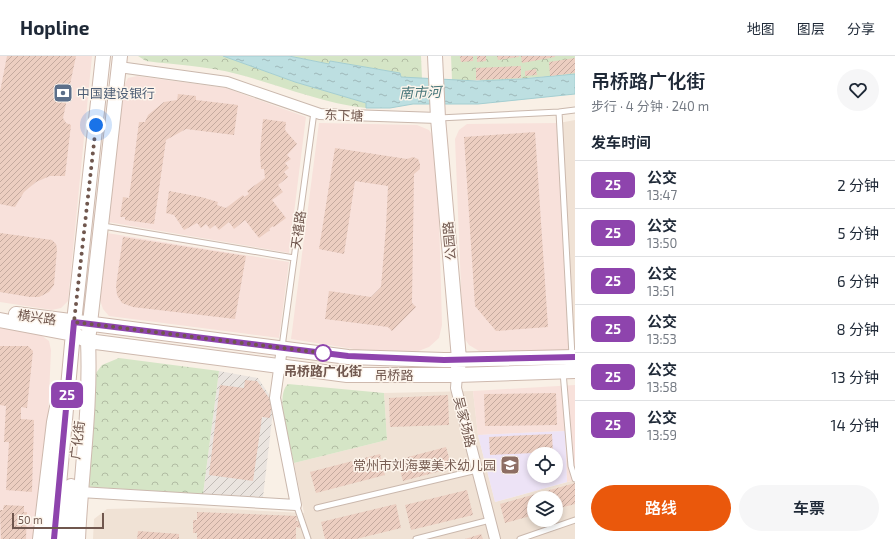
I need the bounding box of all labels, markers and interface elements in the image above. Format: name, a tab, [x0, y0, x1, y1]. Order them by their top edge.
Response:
text: Hopline	[20, 16, 89, 39]
text: 地图	[747, 20, 775, 37]
text: 图层	[797, 20, 825, 37]
text: 分享	[847, 20, 875, 37]
text: 吊桥路广化街	[591, 69, 705, 92]
button: heart	[837, 69, 879, 111]
bank icon: 中国建设银行	[52, 82, 74, 104]
water label: 南市河	[399, 83, 444, 101]
place label: 中国建设银行	[77, 85, 155, 101]
text: 步行 · 4 分钟 · 240 m	[591, 98, 709, 114]
street label: 东下塘	[324, 106, 364, 124]
your location	[86, 115, 106, 135]
text: 发车时间	[591, 133, 651, 151]
text: 公交	[647, 168, 677, 186]
text: 25	[605, 176, 621, 193]
text: 2 分钟	[837, 176, 879, 194]
text: 13:47	[647, 187, 677, 203]
street label: 天禧路	[287, 210, 309, 250]
text: 公交	[647, 216, 677, 234]
street label: 公园路	[439, 221, 459, 261]
text: 25	[605, 224, 621, 241]
text: 5 分钟	[838, 224, 879, 242]
text: 13:50	[647, 235, 677, 251]
text: 公交	[647, 264, 677, 282]
text: 25	[605, 272, 621, 289]
text: 6 分钟	[837, 272, 879, 290]
text: 13:51	[647, 283, 675, 299]
street label: 横兴路	[17, 306, 57, 328]
text: 公交	[647, 312, 677, 330]
text: 25	[605, 320, 621, 337]
text: 8 分钟	[837, 320, 879, 338]
text: 13:53	[647, 331, 677, 347]
marker: 吊桥路广化街	[314, 344, 332, 362]
text: 公交	[647, 360, 677, 378]
place label: 吊桥路广化街	[284, 363, 362, 379]
street label: 吊桥路	[374, 367, 414, 383]
text: 25	[605, 368, 621, 385]
text: 13 分钟	[831, 368, 879, 386]
text: 13:58	[647, 379, 677, 395]
line badge: 25	[49, 382, 85, 408]
text: 25	[59, 386, 75, 403]
street label: 吴家场路	[451, 395, 479, 449]
text: 公交	[647, 408, 677, 426]
text: 25	[605, 416, 621, 433]
text: 14 分钟	[830, 416, 879, 434]
street label: 广化街	[67, 420, 87, 460]
text: 13:59	[647, 427, 677, 443]
map controls	[527, 447, 563, 527]
button: locate	[527, 447, 563, 483]
school or university icon: 常州市刘海粟美术幼儿园	[499, 454, 521, 476]
place label: 常州市刘海粟美术幼儿园	[353, 457, 496, 473]
button: 路线	[591, 485, 731, 531]
button: 车票	[739, 485, 879, 531]
button: layers	[527, 491, 563, 527]
scale bar	[12, 511, 104, 530]
text: 50 m	[18, 513, 43, 526]

